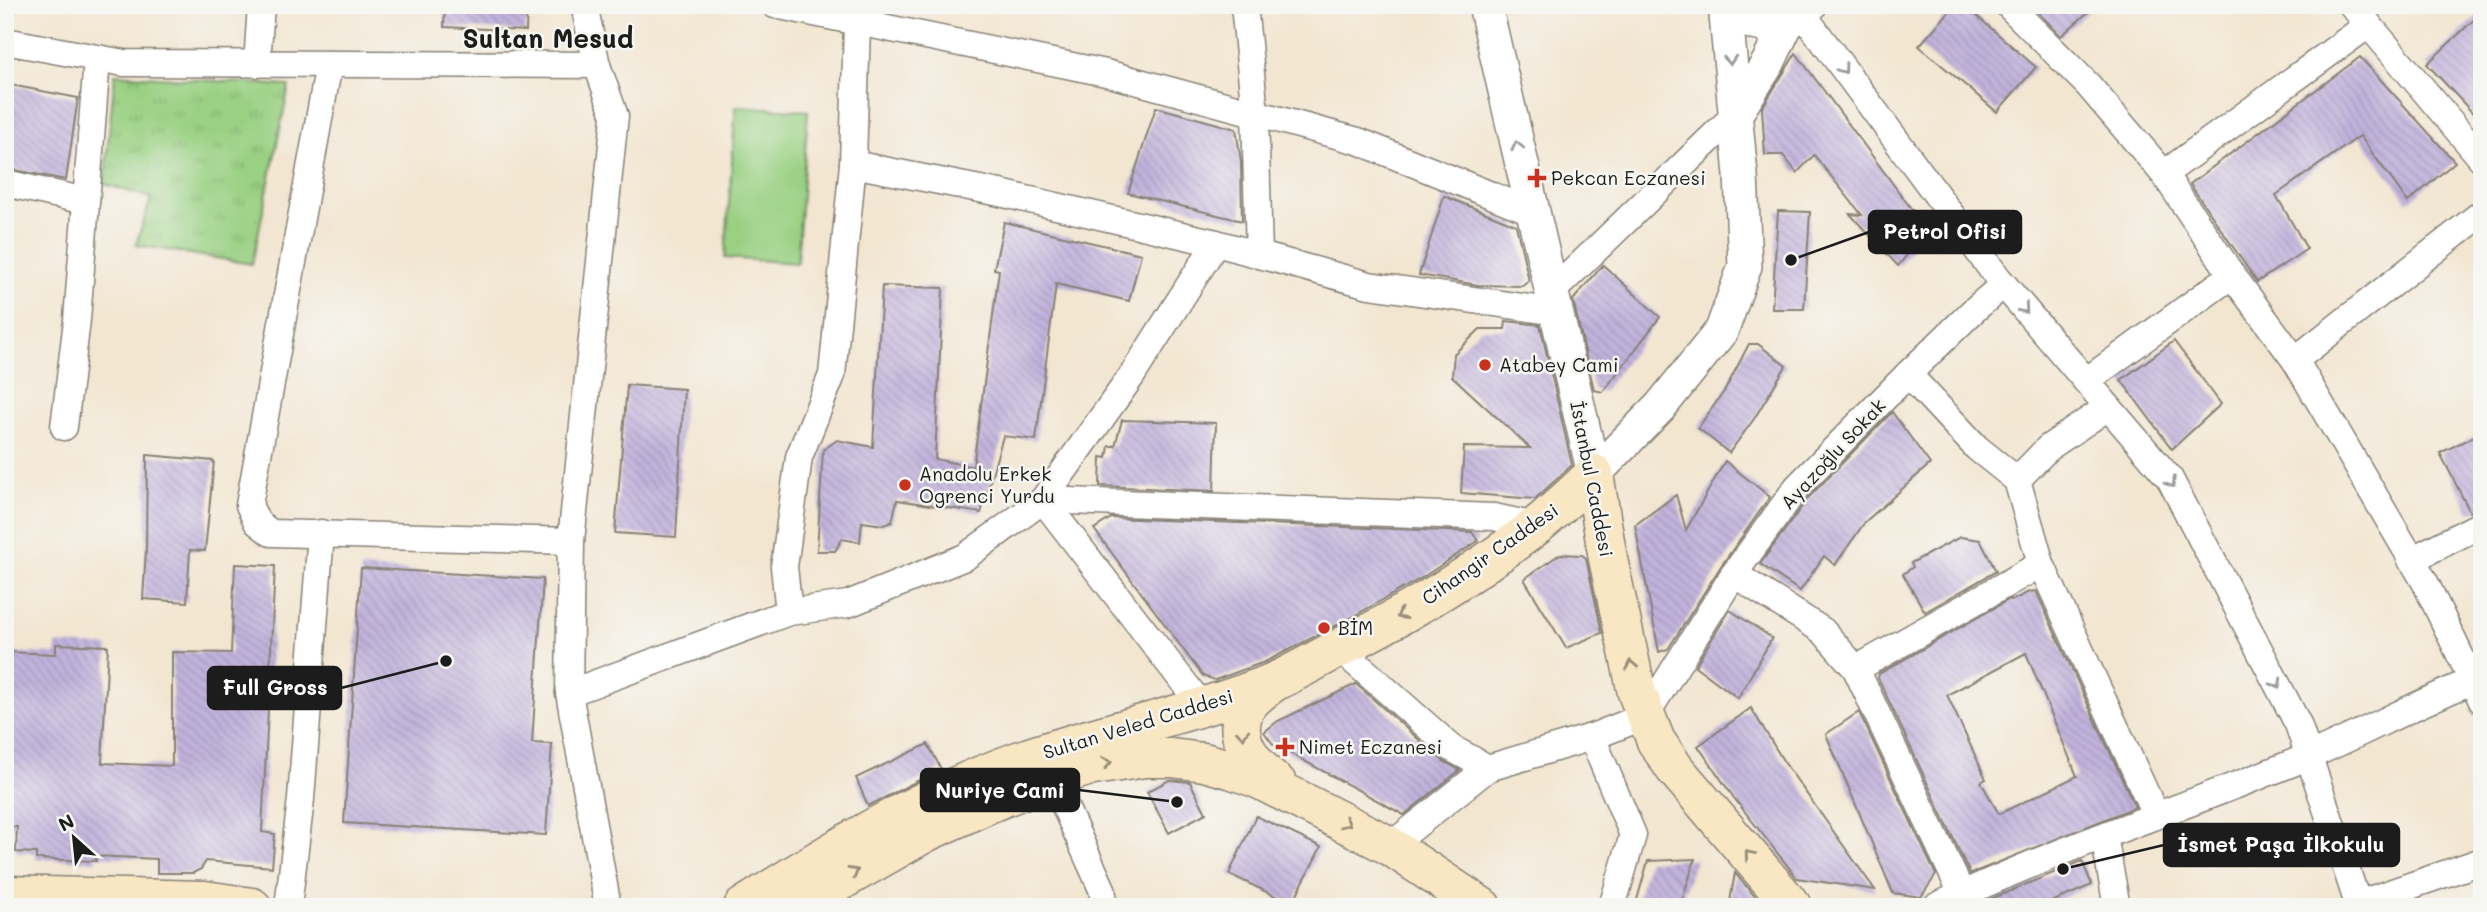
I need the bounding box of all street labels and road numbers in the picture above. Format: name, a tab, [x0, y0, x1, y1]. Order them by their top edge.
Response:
street label: Ayazoğlu Sokak	[1775, 393, 1891, 514]
street label: İstanbul Caddesi	[1565, 399, 1620, 559]
street label: Cihangir Caddesi	[1417, 497, 1563, 610]
street label: Sultan Veled Caddesi	[1040, 683, 1236, 764]

